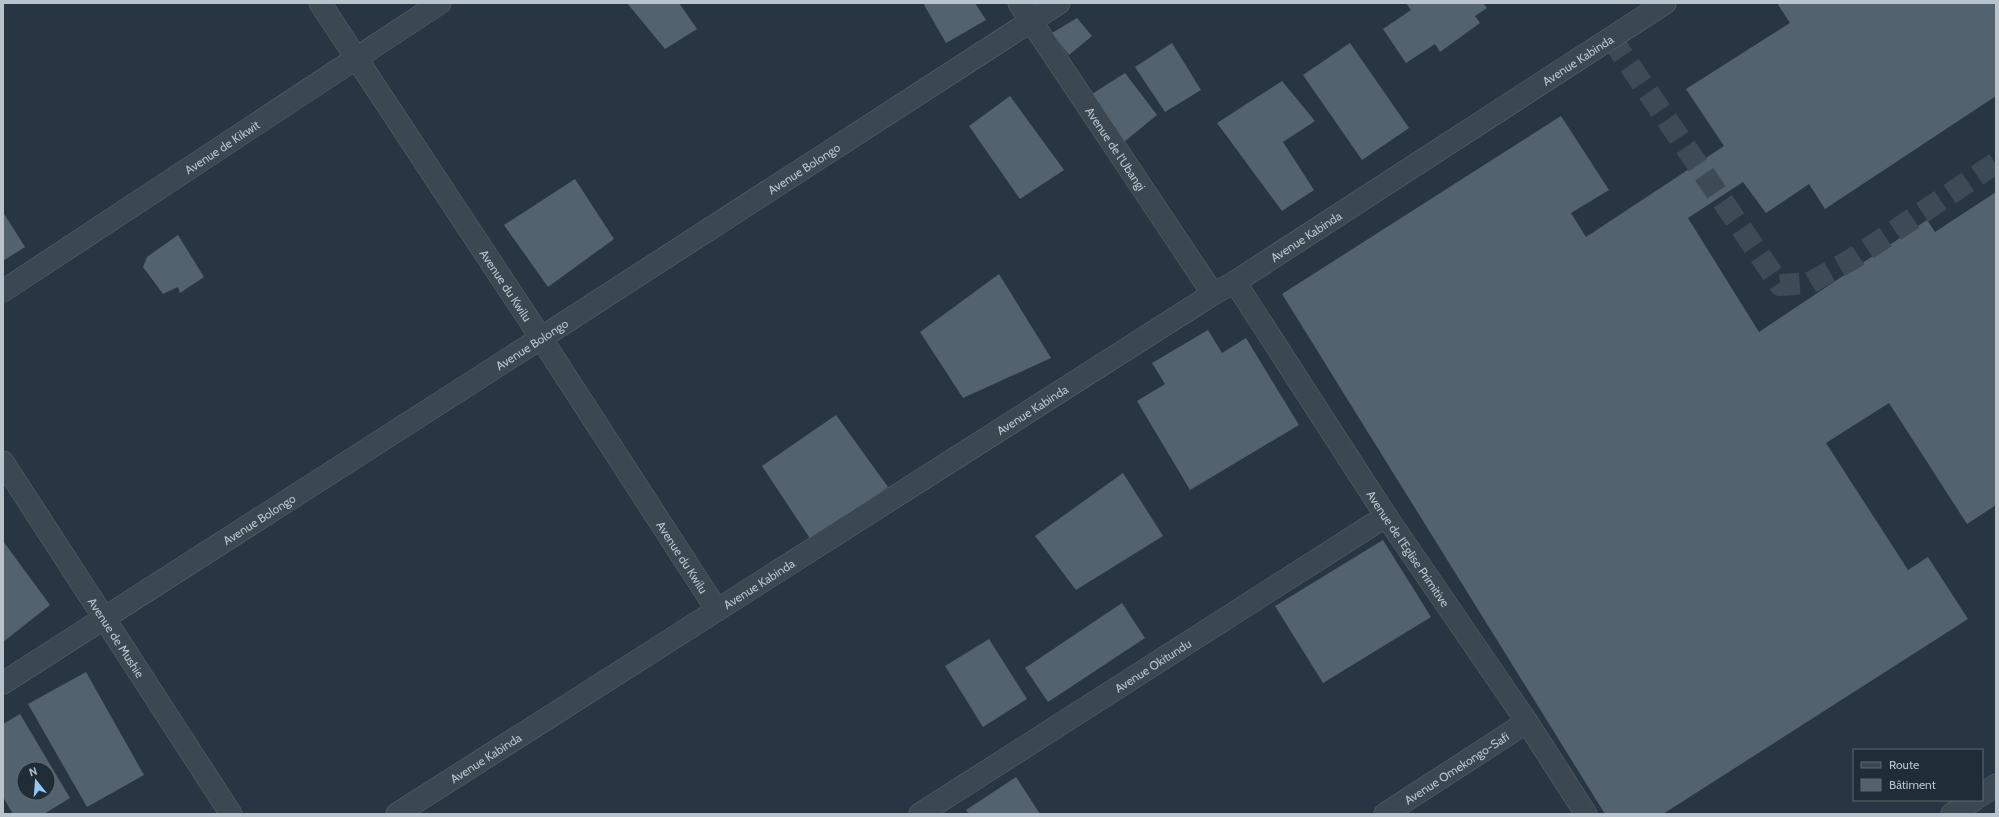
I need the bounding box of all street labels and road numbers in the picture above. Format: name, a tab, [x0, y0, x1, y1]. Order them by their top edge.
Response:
street label: Avenue Kabinda	[1539, 31, 1616, 88]
street label: Avenue de l'Ubangi	[1083, 104, 1149, 193]
street label: Avenue de Kikwit	[181, 117, 262, 177]
street label: Avenue Bolongo	[765, 139, 843, 197]
street label: Avenue Kabinda	[1267, 207, 1344, 265]
street label: Avenue du Kwilu	[477, 246, 535, 324]
street label: Avenue Bolongo	[493, 315, 571, 373]
street label: Avenue Kabinda	[994, 381, 1071, 438]
street label: Avenue de l'Eglise Primitive	[1364, 487, 1453, 610]
street label: Avenue Bolongo	[220, 490, 298, 548]
street label: Avenue du Kwilu	[654, 518, 711, 596]
street label: Avenue Kabinda	[720, 555, 797, 612]
street label: Avenue de Mushie	[85, 595, 148, 680]
street label: Avenue Okitundu	[1111, 635, 1194, 695]
street label: Avenue Omekongo-Safi	[1401, 728, 1512, 807]
street label: Avenue Kabinda	[447, 729, 524, 786]

